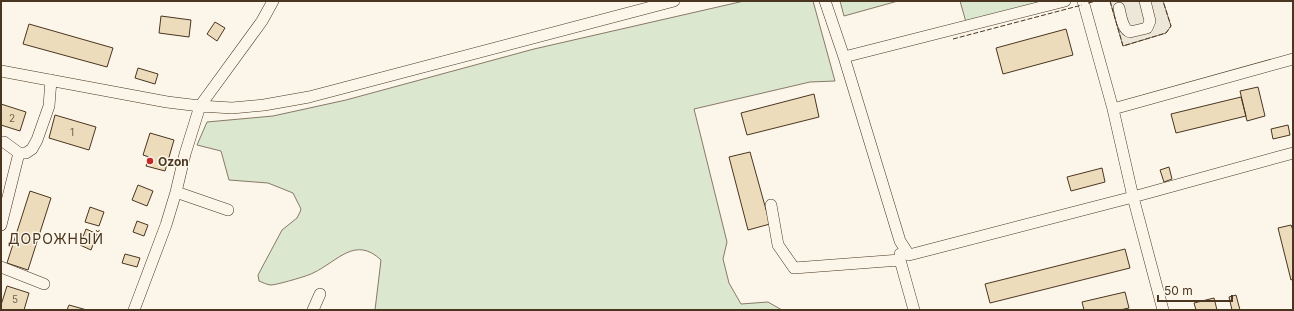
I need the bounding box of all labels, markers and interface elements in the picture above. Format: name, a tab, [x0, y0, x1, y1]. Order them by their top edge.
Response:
house number: 2	[9, 112, 15, 124]
house number: 1	[70, 126, 74, 138]
place label: Ozon	[158, 154, 189, 169]
marker: Ozon	[145, 156, 155, 166]
district label: ДОРОЖНЫЙ	[8, 229, 104, 247]
scale bar	[1158, 277, 1232, 303]
text: 50 m	[1164, 283, 1193, 298]
house number: 5	[12, 293, 18, 305]

